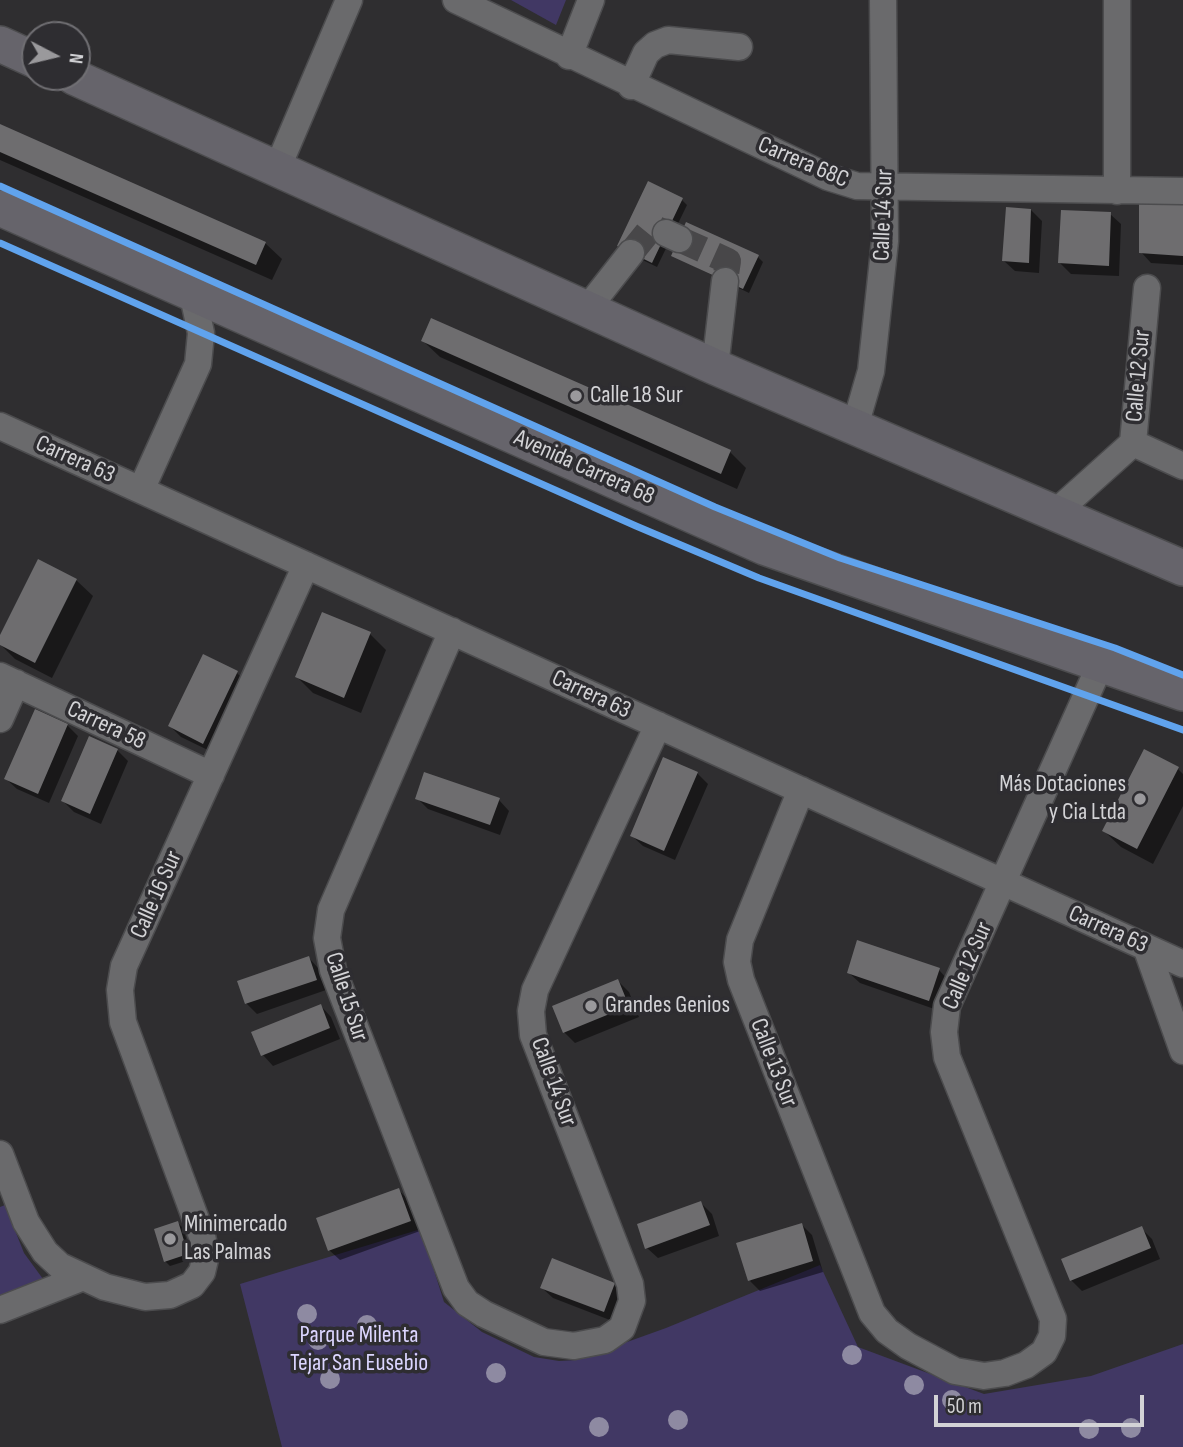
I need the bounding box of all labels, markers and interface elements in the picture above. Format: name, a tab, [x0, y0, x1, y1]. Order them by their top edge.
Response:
north arrow	[21, 21, 91, 91]
text: N	[63, 52, 87, 65]
street label: Carrera 68C	[753, 131, 853, 195]
street label: Calle 14 Sur	[868, 168, 900, 262]
street label: Calle 12 Sur	[1121, 329, 1157, 423]
place label: Calle 18 Sur	[590, 382, 683, 410]
marker: Calle 18 Sur	[568, 388, 584, 404]
street label: Avenida Carrera 68	[509, 424, 659, 512]
street label: Carrera 63	[31, 430, 119, 490]
street label: Carrera 63	[547, 664, 635, 726]
street label: Carrera 58	[62, 695, 150, 757]
place label: Más Dotaciones y Cia Ltda	[999, 771, 1126, 827]
marker: Más Dotaciones y Cia Ltda	[1132, 791, 1148, 807]
street label: Calle 16 Sur	[125, 847, 189, 943]
street label: Carrera 63	[1064, 900, 1152, 960]
street label: Calle 12 Sur	[937, 918, 999, 1014]
street label: Calle 15 Sur	[318, 949, 374, 1045]
place label: Grandes Genios	[605, 992, 730, 1020]
marker: Grandes Genios	[583, 998, 599, 1014]
street label: Calle 13 Sur	[743, 1015, 803, 1111]
street label: Calle 14 Sur	[524, 1034, 582, 1130]
place label: Minimercado Las Palmas	[184, 1211, 288, 1267]
marker: Minimercado Las Palmas	[162, 1231, 178, 1247]
park label: Parque Milenta Tejar San Eusebio	[290, 1322, 428, 1378]
scale bar	[938, 1380, 1148, 1424]
text: 50 m	[947, 1394, 982, 1419]

